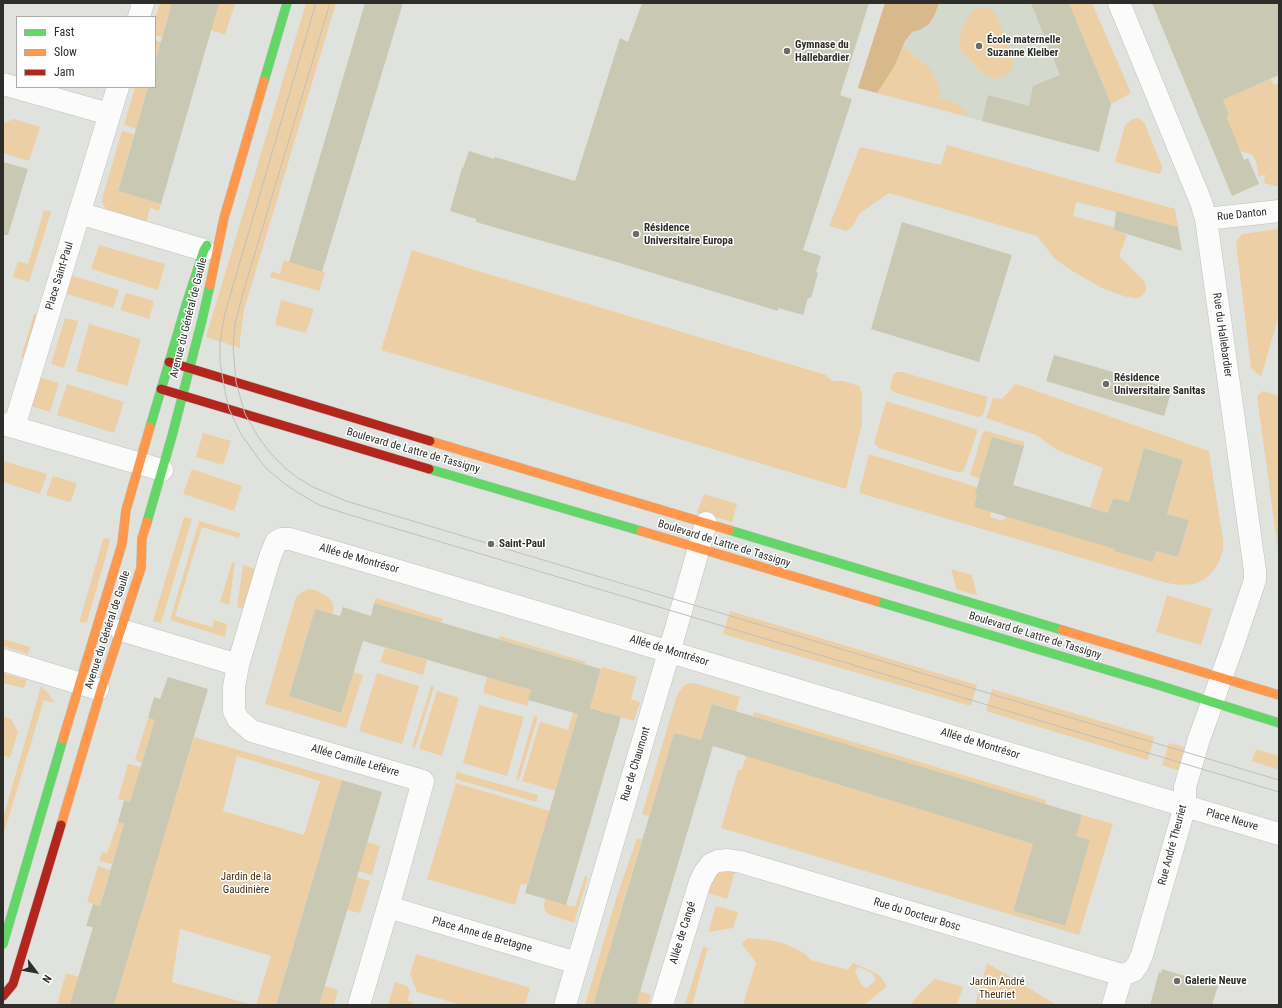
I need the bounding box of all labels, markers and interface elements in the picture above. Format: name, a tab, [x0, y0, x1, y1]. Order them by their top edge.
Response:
legend	[16, 16, 156, 88]
text: Fast	[54, 25, 74, 39]
place label: École maternelle Suzanne Kleiber	[987, 33, 1061, 59]
place label: Gymnase du Hallebardier	[795, 38, 849, 64]
marker: École maternelle Suzanne Kleiber	[974, 41, 984, 51]
text: Slow	[54, 45, 77, 59]
marker: Gymnase du Hallebardier	[782, 46, 792, 56]
text: Jam	[54, 65, 75, 79]
street label: Rue Danton	[1217, 206, 1267, 224]
place label: Résidence Universitaire Europa	[644, 221, 733, 247]
marker: Résidence Universitaire Europa	[631, 229, 641, 239]
street label: Place Saint-Paul	[43, 240, 77, 312]
street label: Avenue du Général de Gaulle	[168, 256, 210, 380]
street label: Rue du Hallebardier	[1210, 292, 1234, 378]
place label: Résidence Universitaire Sanitas	[1114, 371, 1206, 397]
marker: Résidence Universitaire Sanitas	[1101, 379, 1111, 389]
street label: Boulevard de Lattre de Tassigny	[345, 426, 481, 476]
street label: Boulevard de Lattre de Tassigny	[656, 518, 792, 570]
place label: Saint-Paul	[499, 537, 545, 551]
marker: Saint-Paul	[486, 539, 496, 549]
street label: Allée de Montrésor	[318, 541, 400, 577]
street label: Avenue du Général de Gaulle	[83, 569, 133, 691]
street label: Boulevard de Lattre de Tassigny	[967, 610, 1103, 662]
street label: Allée de Montrésor	[628, 633, 710, 669]
street label: Rue de Chaumont	[619, 725, 653, 803]
street label: Allée de Montrésor	[939, 726, 1021, 762]
street label: Allée Camille Lefèvre	[309, 742, 401, 780]
street label: Rue André Theuriet	[1156, 803, 1190, 887]
street label: Place Neuve	[1204, 806, 1260, 834]
park label: Jardin de la Gaudinière	[221, 870, 271, 896]
street label: Rue du Docteur Bosc	[872, 895, 962, 935]
street label: Allée de Cangé	[667, 900, 699, 966]
street label: Place Anne de Bretagne	[431, 914, 533, 956]
north arrow	[16, 952, 56, 992]
text: N	[39, 972, 54, 985]
place label: Galerie Neuve	[1185, 974, 1246, 988]
park label: Jardin André Theuriet	[969, 975, 1025, 1001]
marker: Galerie Neuve	[1172, 976, 1182, 986]

